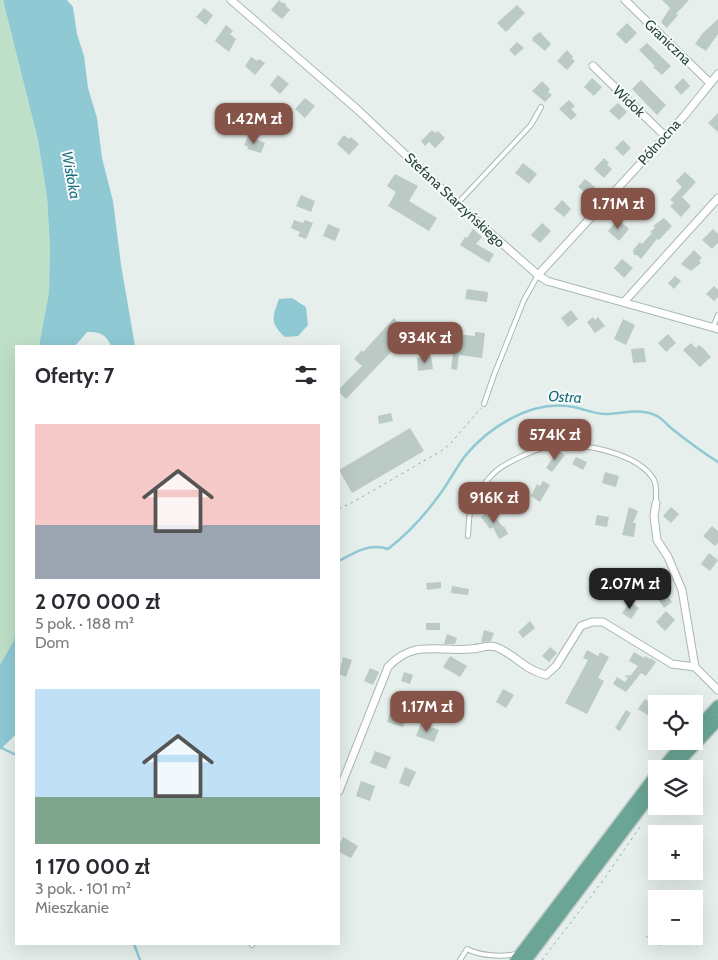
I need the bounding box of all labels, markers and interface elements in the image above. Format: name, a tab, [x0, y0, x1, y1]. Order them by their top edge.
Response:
street label: Graniczna	[641, 15, 696, 69]
street label: Widok	[609, 81, 649, 121]
pin: 1.42M zł	[202, 102, 306, 145]
text: 1.42M zł	[226, 109, 282, 128]
street label: Północna	[634, 115, 684, 169]
street label: Stefana Starzyńskiego	[401, 149, 509, 251]
water label: Wisłoka	[58, 150, 84, 200]
pin: 1.71M zł	[566, 188, 670, 230]
text: 1.71M zł	[592, 194, 644, 213]
pin: 934K zł	[379, 322, 471, 364]
text: 934K zł	[399, 328, 451, 347]
icon: filters	[292, 361, 320, 389]
text: Oferty: 7	[35, 363, 114, 388]
water label: Ostra	[548, 387, 582, 407]
pin: 574K zł	[509, 418, 601, 461]
text: 574K zł	[529, 425, 581, 444]
icon: home	[133, 456, 223, 546]
pin: 916K zł	[448, 482, 540, 524]
text: 916K zł	[469, 488, 519, 507]
pin: 2.07M zł	[578, 568, 682, 610]
text: 2.07M zł	[600, 574, 660, 593]
text: 2 070 000 zł	[35, 589, 160, 614]
text: 5 pok. · 188 m²	[35, 614, 134, 633]
text: Dom	[35, 633, 69, 652]
pin: 1.17M zł	[375, 690, 479, 733]
map controls	[648, 695, 703, 945]
button: locate	[648, 695, 703, 750]
text: 1.17M zł	[401, 697, 453, 716]
icon: home	[133, 721, 223, 811]
button: layers	[648, 760, 703, 815]
button: +	[648, 825, 703, 880]
text: 1 170 000 zł	[35, 854, 150, 879]
text: 3 pok. · 101 m²	[35, 879, 131, 898]
button: −	[648, 890, 703, 945]
text: Mieszkanie	[35, 898, 109, 917]

